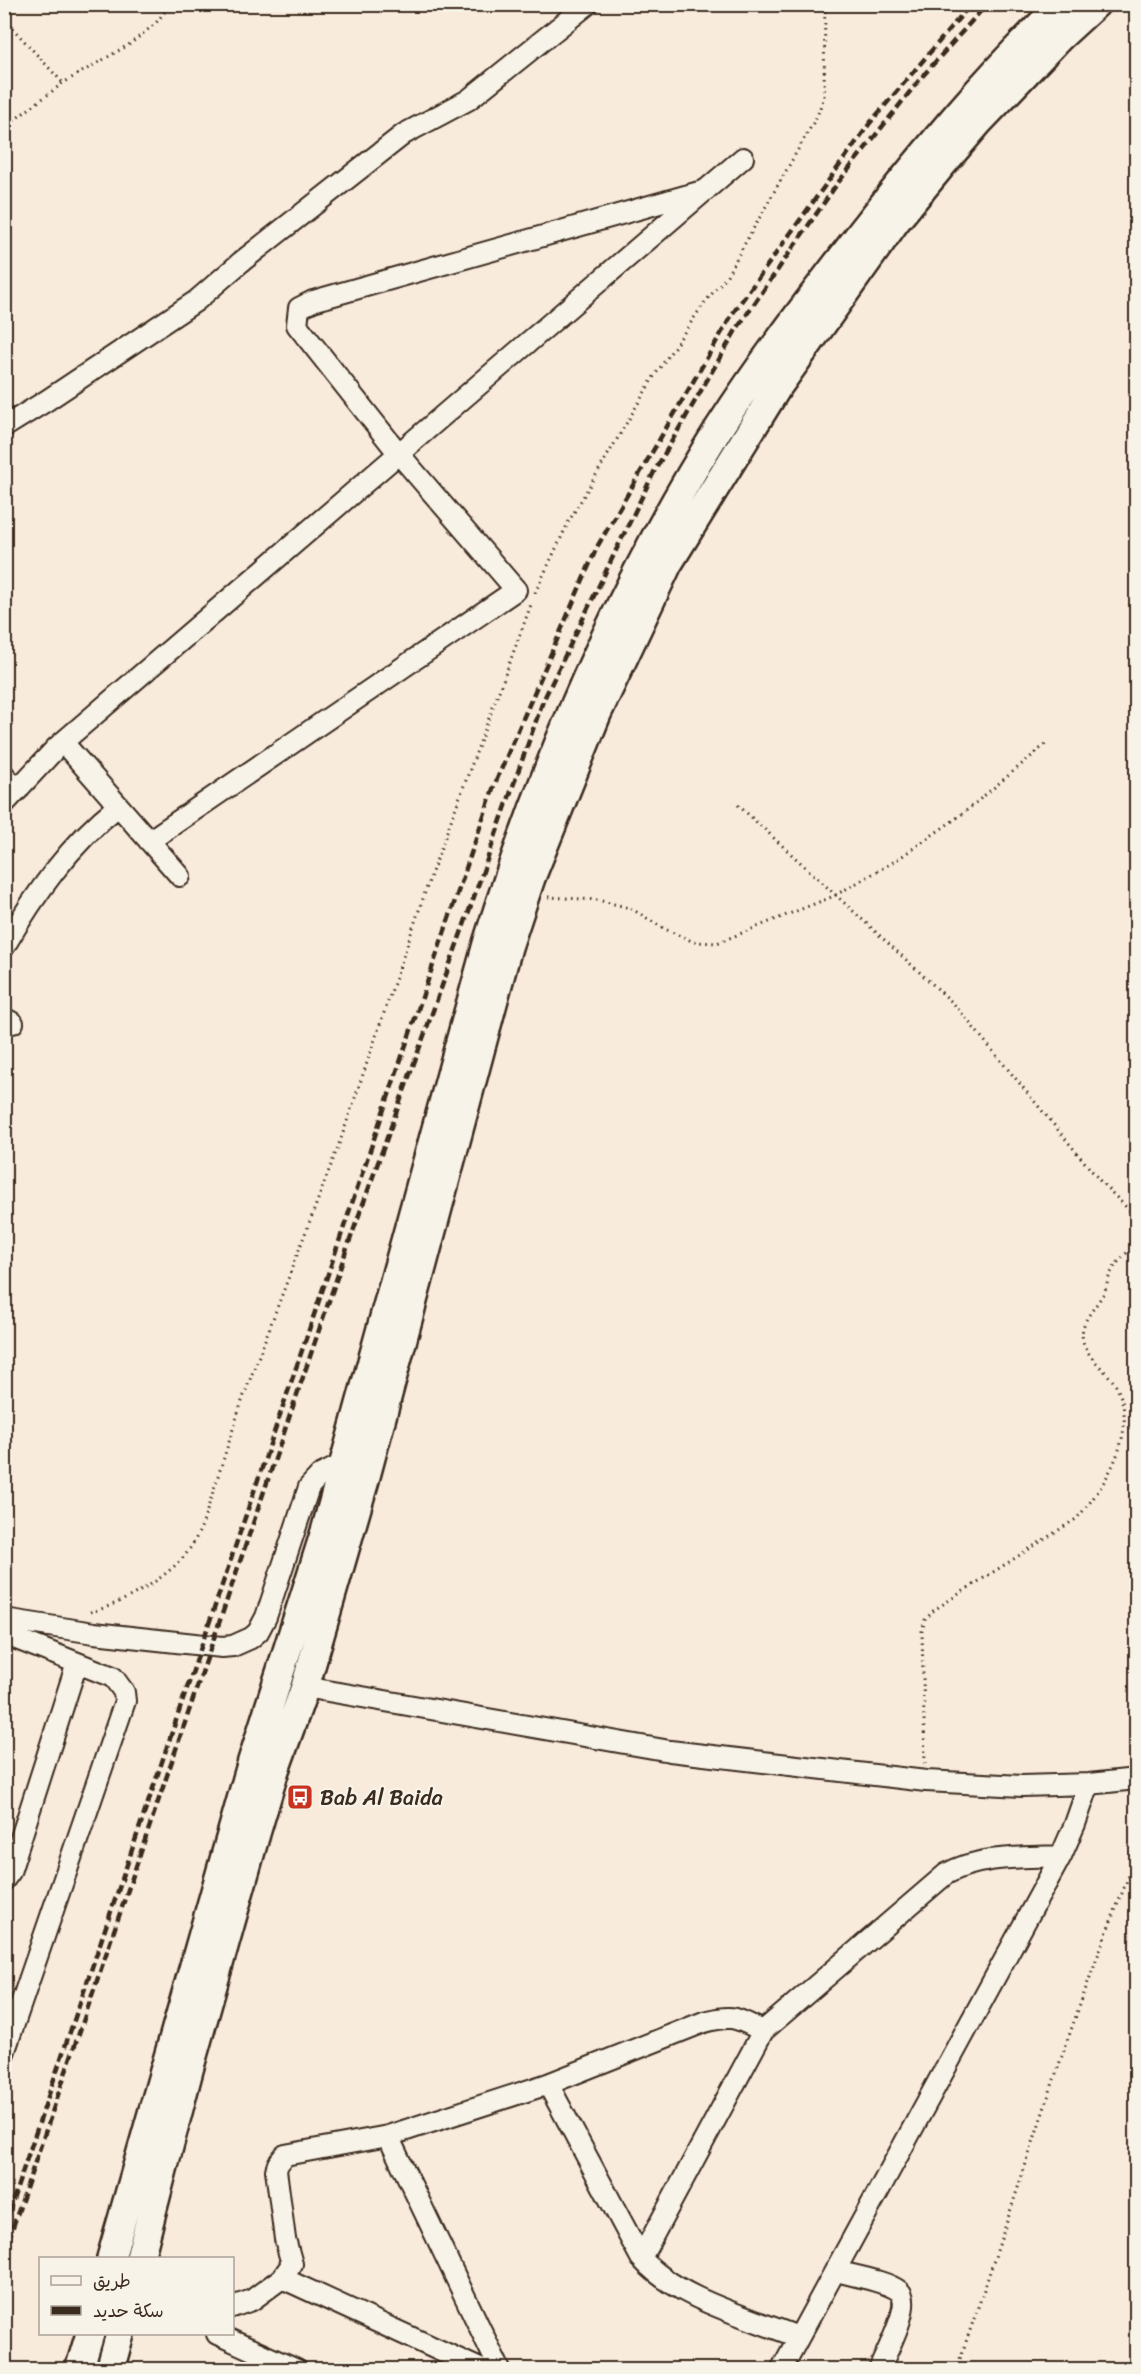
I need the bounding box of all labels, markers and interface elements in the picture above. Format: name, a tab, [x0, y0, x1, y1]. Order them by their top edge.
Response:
place label: Bab Al Baida	[320, 1778, 443, 1817]
bus stop icon: Bab Al Baida	[285, 1782, 315, 1812]
legend	[39, 2257, 234, 2335]
text: طريق	[93, 2265, 131, 2297]
text: سكة حديد	[93, 2295, 164, 2327]

